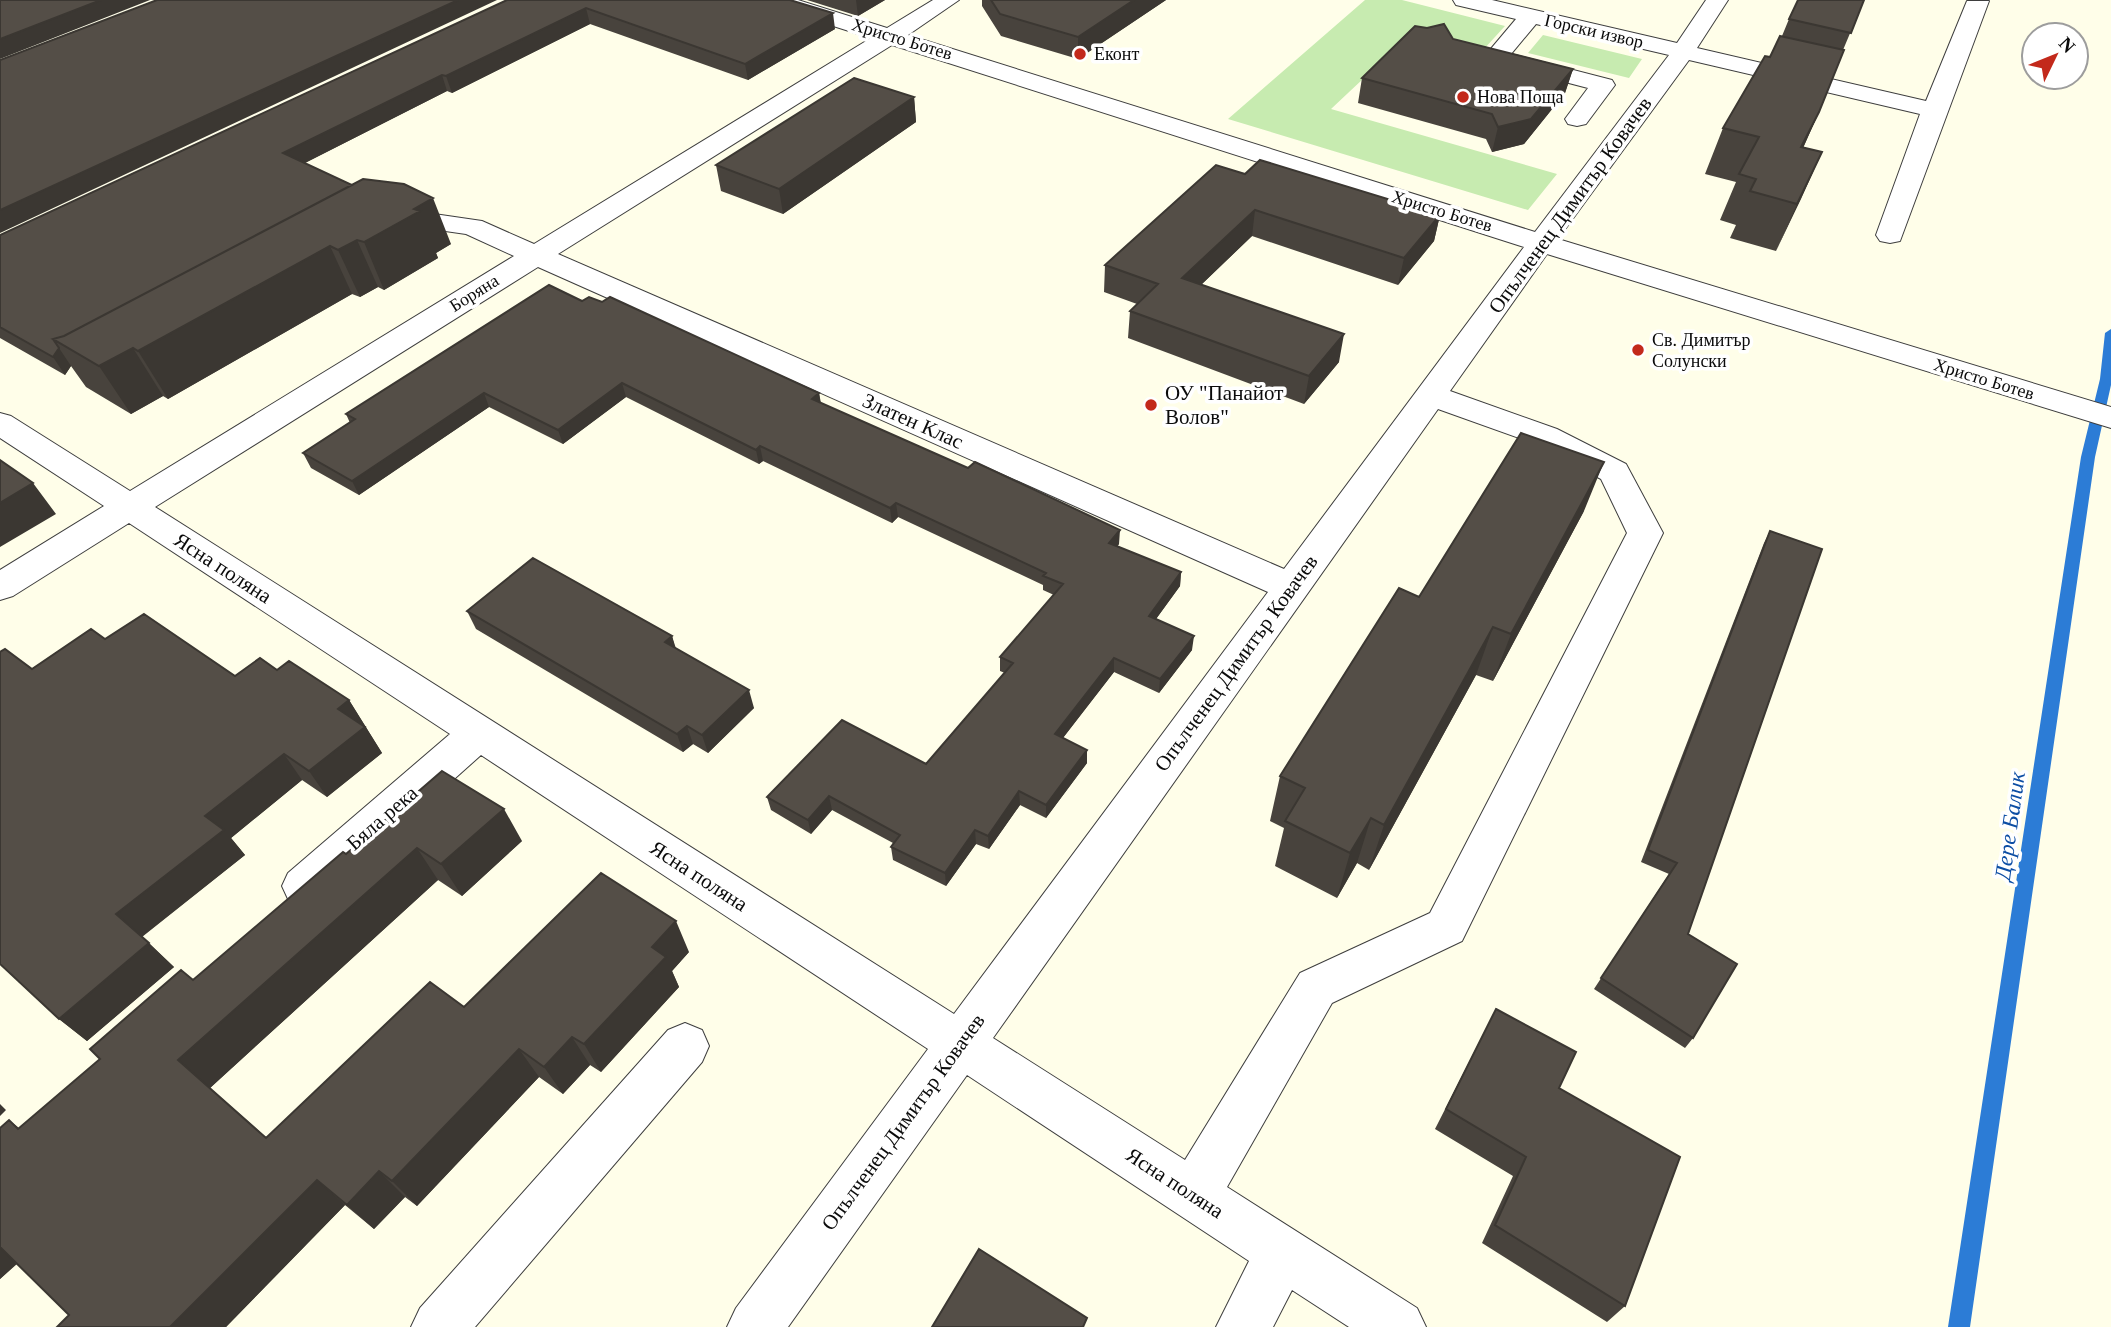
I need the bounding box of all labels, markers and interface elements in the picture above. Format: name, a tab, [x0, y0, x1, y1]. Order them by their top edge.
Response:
street label: Горски извор	[1543, 10, 1645, 52]
street label: Христо Ботев	[849, 14, 955, 64]
north arrow	[2020, 21, 2090, 91]
text: N	[2055, 33, 2080, 57]
place label: Еконт	[1094, 44, 1139, 64]
marker: Еконт	[1072, 46, 1088, 62]
place label: Нова Поща	[1477, 87, 1564, 107]
marker: Нова Поща	[1455, 89, 1471, 105]
street label: Опълченец Димитър Ковачев	[1483, 92, 1657, 318]
street label: Христо Ботев	[1389, 186, 1495, 236]
street label: Боряна	[446, 270, 502, 316]
place label: Св. Димитър Солунски	[1652, 330, 1751, 371]
marker: Св. Димитър Солунски	[1630, 342, 1646, 358]
street label: Христо Ботев	[1931, 354, 2037, 404]
place label: ОУ "Панайот Волов"	[1165, 381, 1283, 429]
street label: Златен Клас	[859, 388, 967, 454]
marker: ОУ "Панайот Волов"	[1143, 397, 1159, 413]
street label: Ясна поляна	[170, 528, 277, 609]
street label: Опълченец Димитър Ковачев	[1149, 550, 1323, 776]
water label: Дере Балик	[1990, 770, 2030, 884]
street label: Бяла река	[342, 780, 423, 855]
street label: Ясна поляна	[646, 836, 753, 917]
street label: Опълченец Димитър Ковачев	[816, 1009, 990, 1235]
street label: Ясна поляна	[1122, 1143, 1229, 1224]

